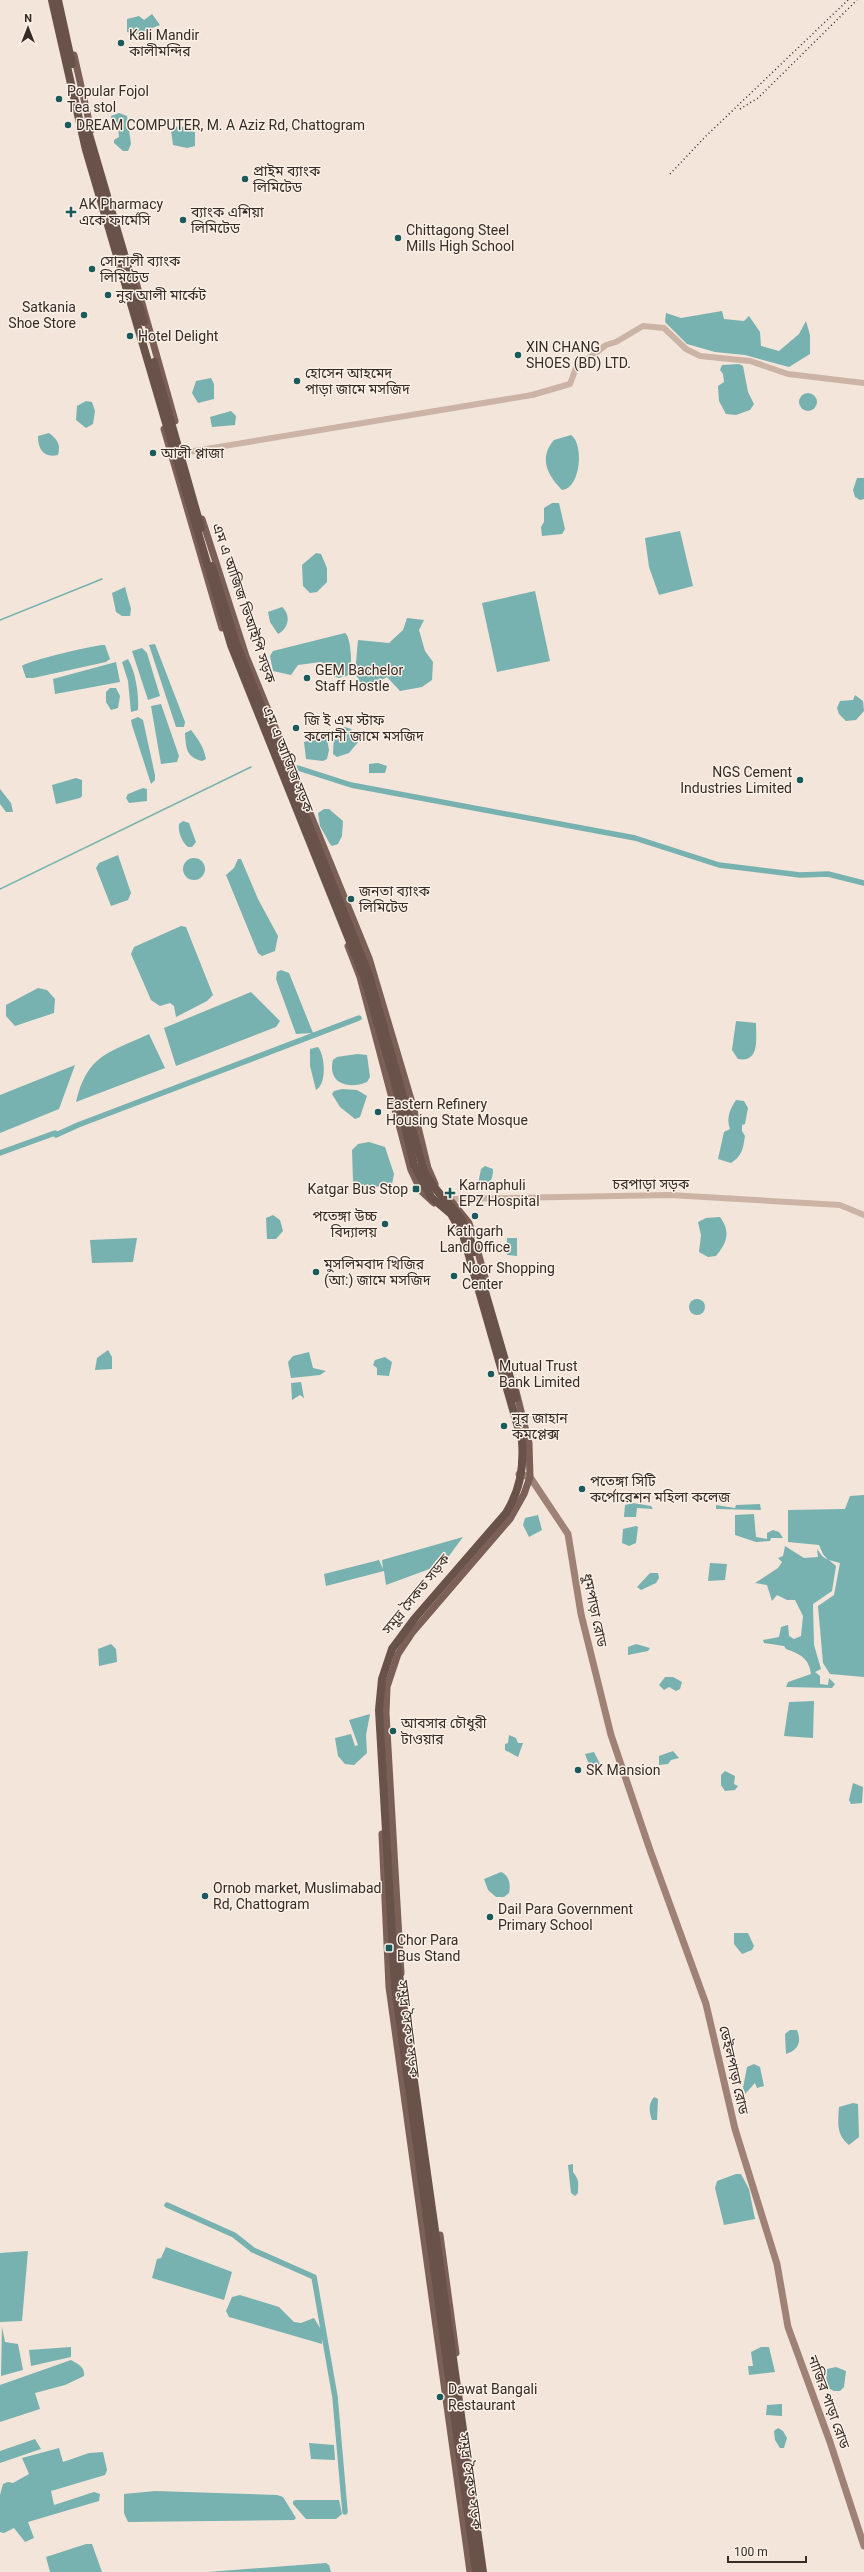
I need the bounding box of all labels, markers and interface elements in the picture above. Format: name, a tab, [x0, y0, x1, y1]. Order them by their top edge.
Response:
north arrow	[8, 8, 48, 48]
text: N	[24, 12, 32, 25]
place label: Kali Mandir কালীমন্দির	[128, 27, 200, 59]
marker: Kali Mandir কালীমন্দির	[116, 38, 126, 48]
place label: Popular Fojol Tea stol	[67, 83, 149, 115]
marker: Popular Fojol Tea stol	[54, 94, 64, 104]
place label: DREAM COMPUTER, M. A Aziz Rd, Chattogram	[76, 117, 365, 133]
marker: DREAM COMPUTER, M. A Aziz Rd, Chattogram	[63, 120, 73, 130]
place label: প্রাইম ব্যাংক লিমিটেড	[252, 163, 321, 195]
marker: প্রাইম ব্যাংক লিমিটেড	[240, 174, 250, 184]
place label: AK Pharmacy একে ফার্মেসি	[79, 196, 164, 228]
place label: ব্যাংক এশিয়া লিমিটেড	[190, 204, 264, 236]
marker: AK Pharmacy একে ফার্মেসি	[66, 207, 76, 217]
marker: ব্যাংক এশিয়া লিমিটেড	[178, 215, 188, 225]
place label: Chittagong Steel Mills High School	[406, 222, 514, 254]
marker: Chittagong Steel Mills High School	[393, 233, 403, 243]
place label: সোনালী ব্যাংক লিমিটেড	[99, 253, 181, 285]
marker: সোনালী ব্যাংক লিমিটেড	[87, 264, 97, 274]
place label: নুর আলী মার্কেট	[115, 286, 207, 304]
marker: নুর আলী মার্কেট	[103, 290, 113, 300]
place label: Satkania Shoe Store	[8, 299, 76, 331]
marker: Satkania Shoe Store	[79, 310, 89, 320]
place label: Hotel Delight	[138, 328, 219, 344]
marker: Hotel Delight	[125, 331, 135, 341]
place label: XIN CHANG SHOES (BD) LTD.	[526, 339, 631, 372]
marker: XIN CHANG SHOES (BD) LTD.	[513, 350, 523, 360]
place label: হোসেন আহমেদ পাড়া জামে মসজিদ	[305, 365, 410, 397]
marker: হোসেন আহমেদ পাড়া জামে মসজিদ	[292, 376, 302, 386]
place label: আলী প্লাজা	[160, 445, 224, 461]
marker: আলী প্লাজা	[148, 448, 158, 458]
street label: এম এ আজিজ ভিআইপি সড়ক	[209, 521, 279, 686]
place label: GEM Bachelor Staff Hostle	[315, 662, 403, 694]
marker: GEM Bachelor Staff Hostle	[302, 673, 312, 683]
street label: এম এ আজিজ সড়ক	[259, 703, 317, 815]
place label: জি ই এম স্টাফ কলোনী জামে মসজিদ	[303, 712, 424, 744]
marker: জি ই এম স্টাফ কলোনী জামে মসজিদ	[291, 723, 301, 733]
place label: NGS Cement Industries Limited	[680, 764, 792, 796]
marker: NGS Cement Industries Limited	[795, 775, 805, 785]
place label: জনতা ব্যাংক লিমিটেড	[358, 883, 431, 915]
marker: জনতা ব্যাংক লিমিটেড	[346, 894, 356, 904]
place label: Eastern Refinery Housing State Mosque	[386, 1096, 528, 1128]
marker: Eastern Refinery Housing State Mosque	[373, 1107, 383, 1117]
street label: চরপাড়া সড়ক	[612, 1176, 690, 1192]
place label: Karnaphuli EPZ Hospital	[459, 1177, 540, 1209]
place label: Katgar Bus Stop	[308, 1181, 408, 1197]
marker: Katgar Bus Stop	[411, 1184, 421, 1194]
marker: Karnaphuli EPZ Hospital	[444, 1187, 456, 1199]
place label: পতেঙ্গা উচ্চ বিদ্যালয়	[313, 1208, 377, 1240]
marker: Kathgarh Land Office	[470, 1211, 480, 1221]
marker: পতেঙ্গা উচ্চ বিদ্যালয়	[380, 1219, 390, 1229]
place label: Kathgarh Land Office	[440, 1223, 510, 1255]
place label: মুসলিমবাদ খিজির (আ:) জামে মসজিদ	[323, 1256, 431, 1289]
place label: Noor Shopping Center	[462, 1260, 555, 1292]
marker: মুসলিমবাদ খিজির (আ:) জামে মসজিদ	[311, 1267, 321, 1277]
marker: Noor Shopping Center	[449, 1271, 459, 1281]
place label: Mutual Trust Bank Limited	[499, 1358, 580, 1390]
marker: Mutual Trust Bank Limited	[486, 1369, 496, 1379]
place label: নূর জাহান কমপ্লেক্স	[511, 1410, 568, 1442]
marker: নূর জাহান কমপ্লেক্স	[499, 1421, 509, 1431]
place label: পতেঙ্গা সিটি কর্পোরেশন মহিলা কলেজ	[589, 1473, 731, 1505]
marker: পতেঙ্গা সিটি কর্পোরেশন মহিলা কলেজ	[577, 1484, 587, 1494]
street label: সমুদ্র সৈকত সড়ক	[378, 1550, 454, 1638]
street label: ধুমপাড়া রোড	[578, 1572, 611, 1650]
place label: আবসার চৌধুরী টাওয়ার	[400, 1715, 487, 1747]
marker: আবসার চৌধুরী টাওয়ার	[388, 1726, 398, 1736]
place label: SK Mansion	[586, 1762, 660, 1778]
marker: SK Mansion	[573, 1765, 583, 1775]
place label: Ornob market, Muslimabad Rd, Chattogram	[213, 1880, 382, 1912]
marker: Ornob market, Muslimabad Rd, Chattogram	[200, 1891, 210, 1901]
place label: Dail Para Government Primary School	[498, 1901, 633, 1933]
marker: Dail Para Government Primary School	[485, 1912, 495, 1922]
place label: Chor Para Bus Stand	[397, 1932, 460, 1964]
marker: Chor Para Bus Stand	[384, 1943, 394, 1953]
street label: সমুদ্র সৈকত সড়ক	[394, 1978, 423, 2079]
street label: ডেইলপাড়া রোড	[716, 2024, 752, 2117]
street label: নাজির পাড়া রোড	[804, 2352, 854, 2452]
place label: Dawat Bangali Restaurant	[448, 2381, 537, 2413]
marker: Dawat Bangali Restaurant	[435, 2392, 445, 2402]
street label: সমুদ্র সৈকত সড়ক	[455, 2430, 486, 2531]
scale bar	[728, 2538, 806, 2564]
text: 100 m	[734, 2545, 768, 2559]

